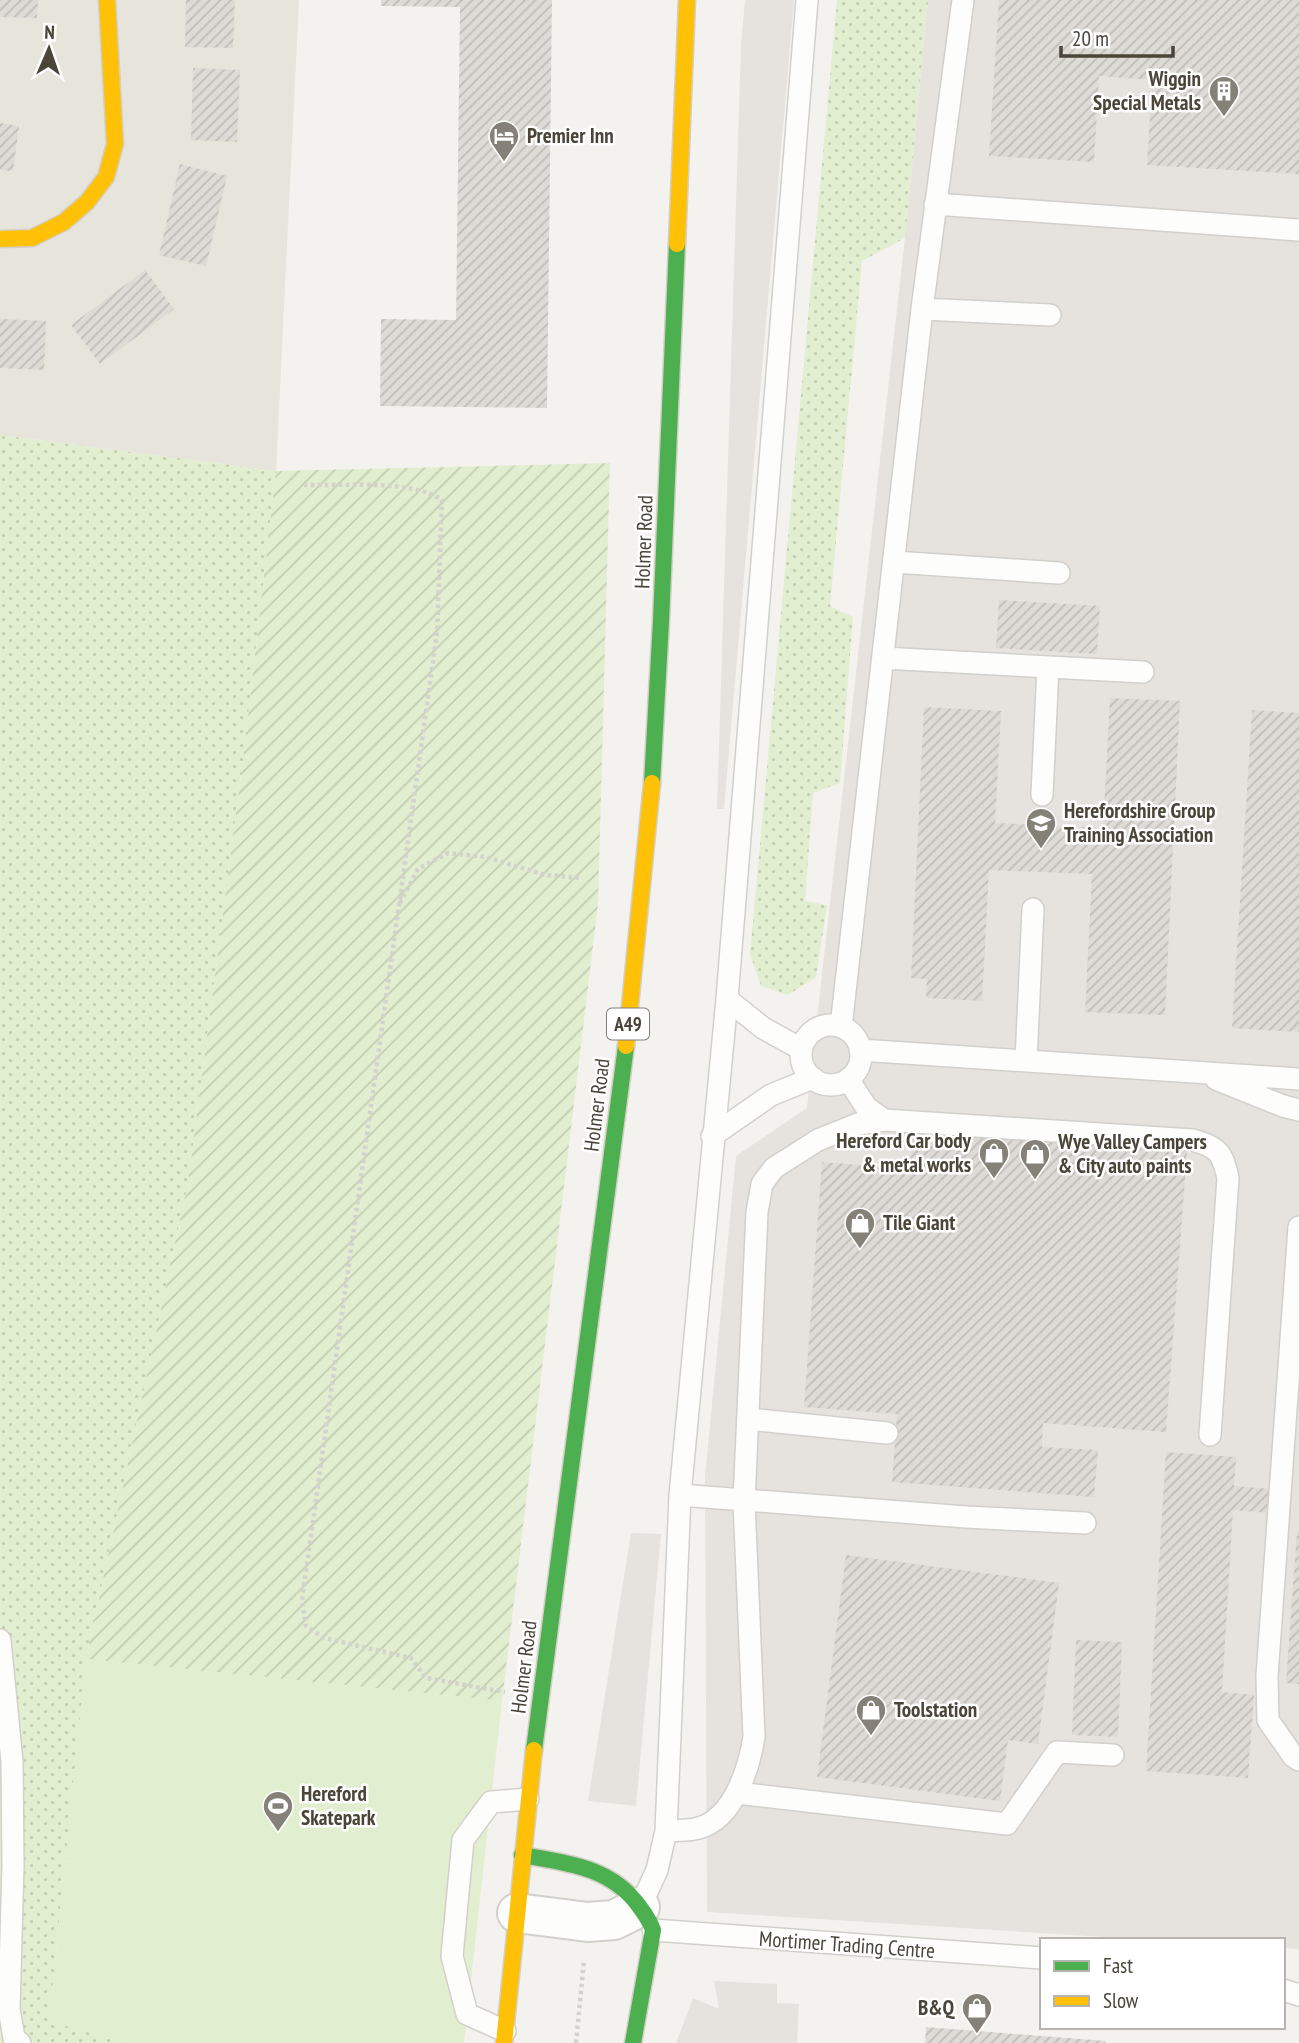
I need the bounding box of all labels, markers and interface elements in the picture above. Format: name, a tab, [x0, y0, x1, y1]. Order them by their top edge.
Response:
north arrow	[14, 14, 84, 84]
scale bar	[1061, 14, 1173, 58]
text: N	[44, 20, 55, 44]
text: 20 m	[1072, 25, 1109, 52]
place label: Wiggin Special Metals	[1093, 65, 1201, 116]
building icon: Wiggin Special Metals	[1207, 74, 1241, 118]
hotel icon: Premier Inn	[487, 119, 521, 163]
place label: Premier Inn	[527, 122, 614, 149]
street label: Holmer Road	[628, 495, 659, 589]
place label: Herefordshire Group Training Association	[1064, 797, 1215, 848]
school or university icon: Herefordshire Group Training Association	[1024, 806, 1058, 850]
road number: A49	[607, 1008, 649, 1040]
street label: Holmer Road	[577, 1057, 616, 1153]
place label: Hereford Car body & metal works	[836, 1127, 972, 1178]
place label: Wye Valley Campers & City auto paints	[1057, 1128, 1207, 1179]
shop icon: Hereford Car body & metal works	[977, 1136, 1011, 1180]
shop icon: Wye Valley Campers & City auto paints	[1018, 1137, 1052, 1181]
shop icon: Tile Giant	[843, 1206, 877, 1250]
place label: Tile Giant	[883, 1209, 955, 1236]
street label: Holmer Road	[504, 1619, 543, 1715]
shop icon: Toolstation	[854, 1693, 888, 1737]
place label: Toolstation	[894, 1696, 977, 1723]
place label: Hereford Skatepark	[301, 1780, 376, 1831]
sports icon: Hereford Skatepark	[261, 1789, 295, 1833]
street label: Mortimer Trading Centre	[758, 1925, 936, 1964]
legend	[1040, 1938, 1285, 2029]
text: Fast	[1103, 1952, 1133, 1979]
text: Slow	[1103, 1987, 1139, 2014]
shop icon: B&Q	[960, 1991, 994, 2035]
place label: B&Q	[918, 1994, 955, 2021]

